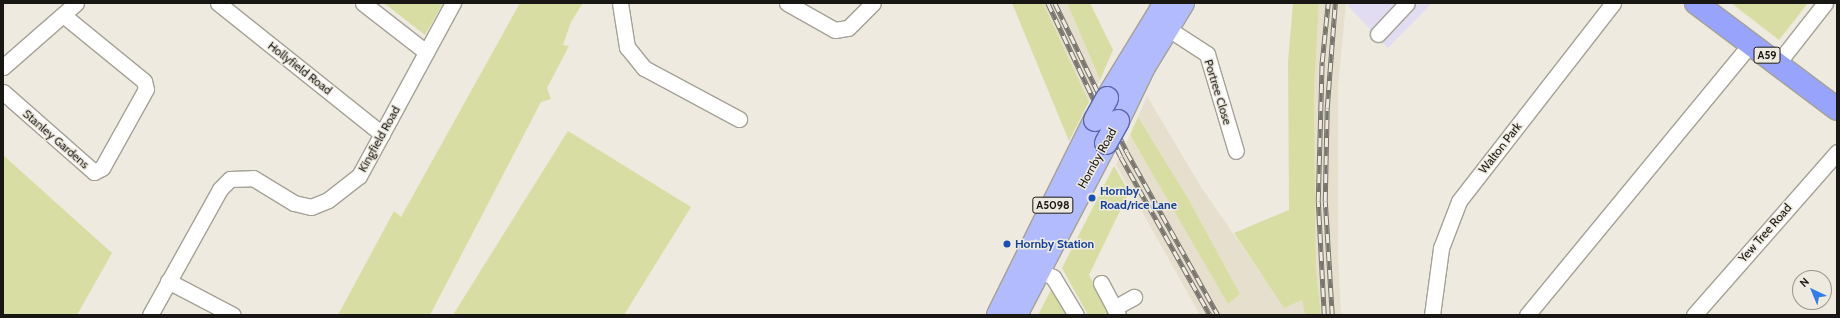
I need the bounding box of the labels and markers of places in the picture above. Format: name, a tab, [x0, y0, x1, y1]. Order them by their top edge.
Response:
place label: Hornby Road/rice Lane	[1100, 184, 1177, 212]
marker: Hornby Road/rice Lane	[1087, 193, 1097, 203]
place label: Hornby Station	[1015, 237, 1094, 251]
marker: Hornby Station	[1002, 239, 1012, 249]

